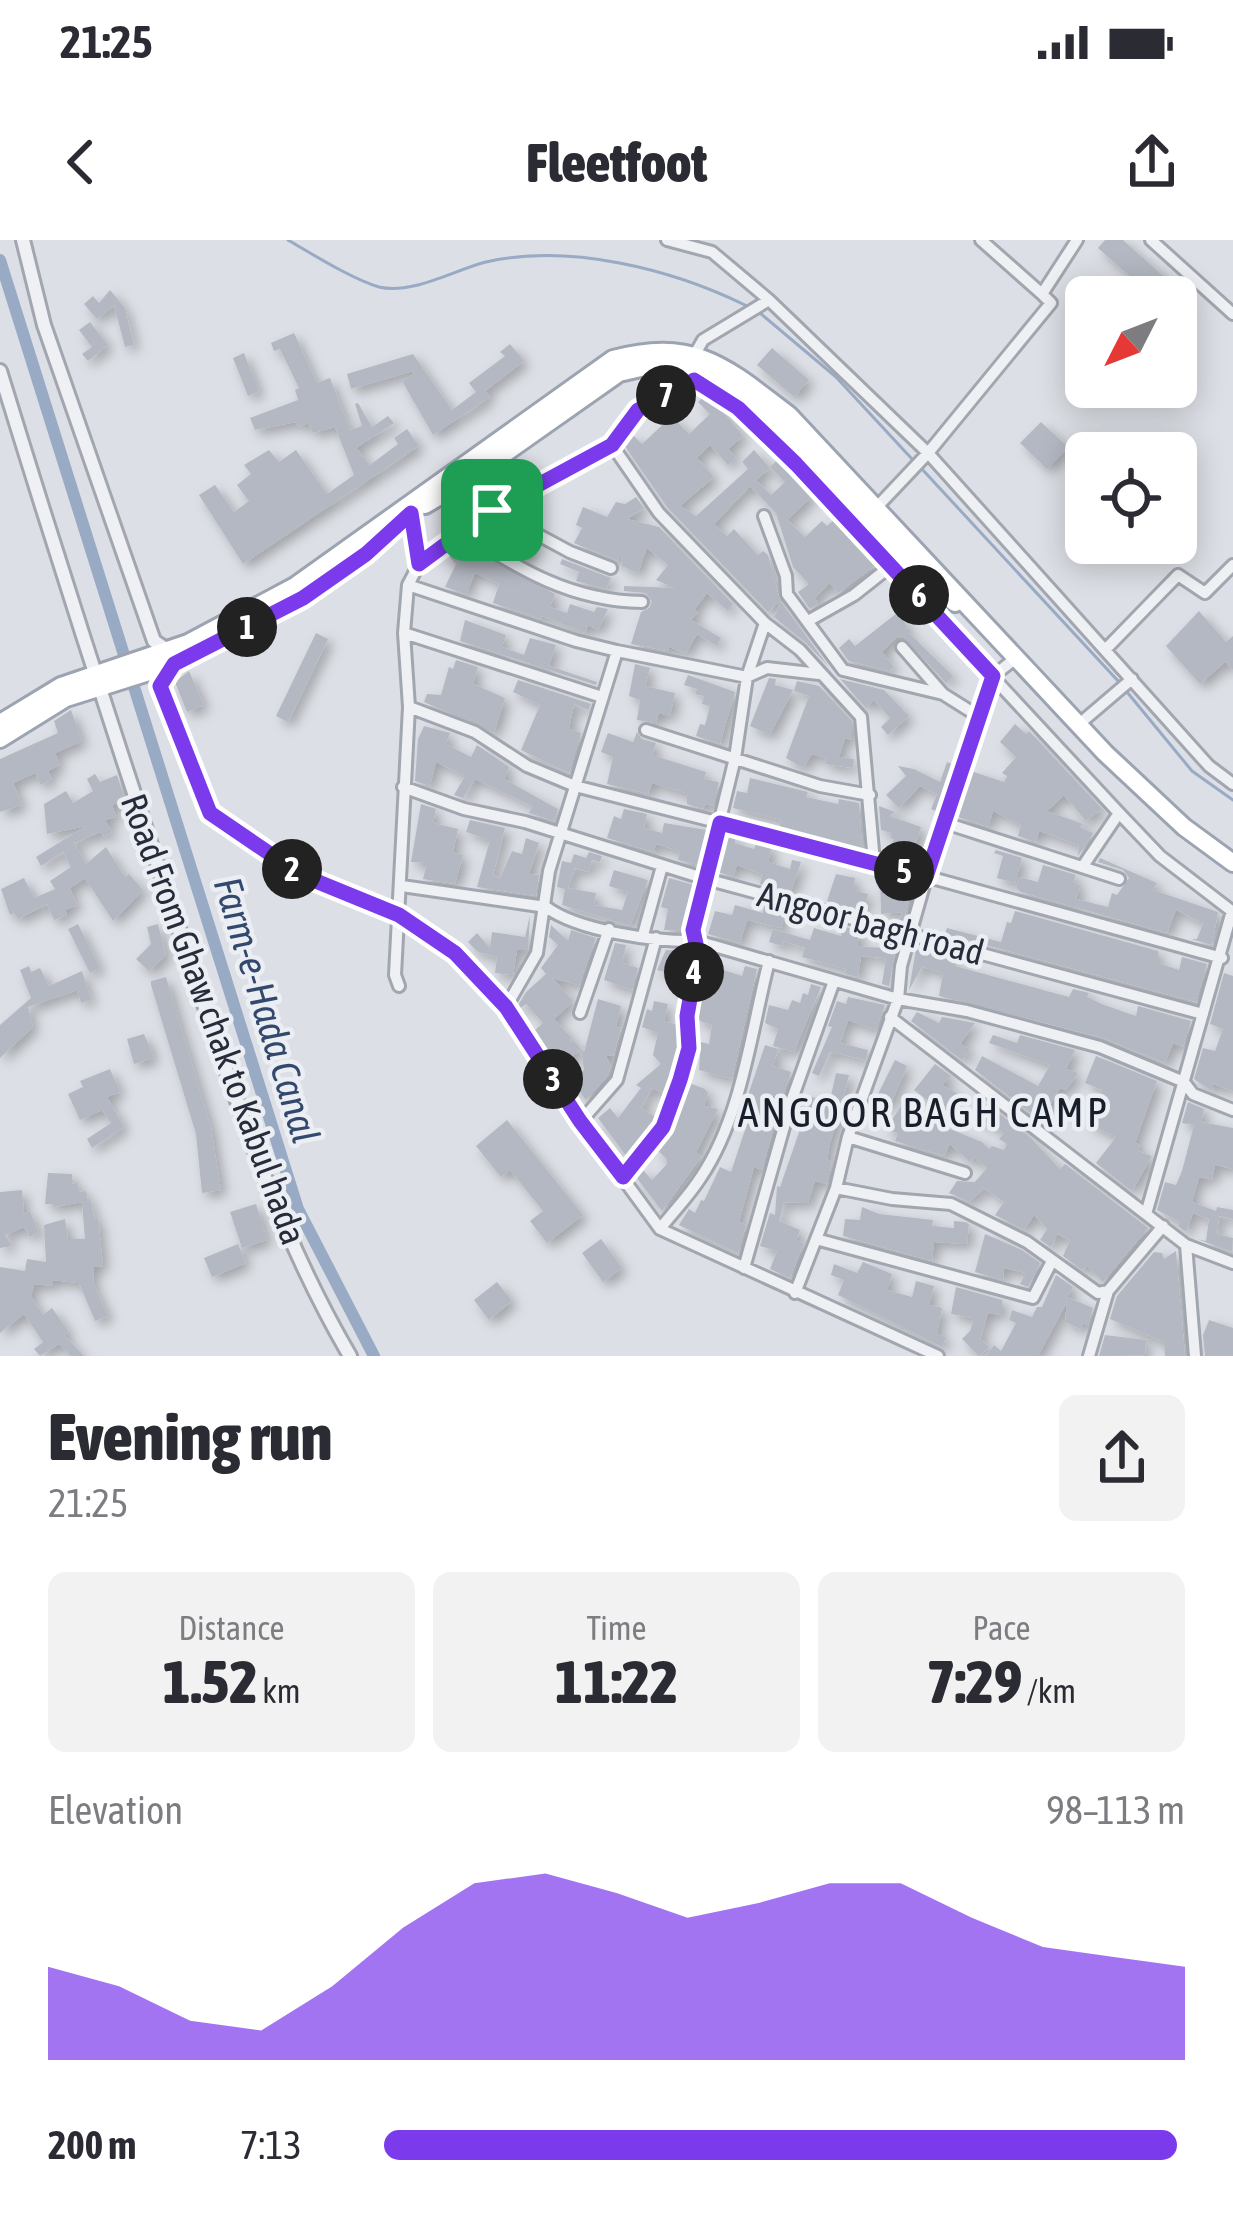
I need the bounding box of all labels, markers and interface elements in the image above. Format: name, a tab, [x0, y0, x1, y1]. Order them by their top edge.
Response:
text: 21:25	[60, 16, 153, 68]
icon: back	[48, 129, 114, 195]
icon: share	[1119, 129, 1185, 195]
text: Fleetfoot	[526, 132, 707, 193]
north arrow	[1065, 276, 1197, 408]
map controls	[1065, 276, 1197, 564]
pin: 7	[636, 365, 696, 425]
text: 7	[658, 376, 674, 414]
button: locate	[1065, 432, 1197, 564]
pin	[441, 459, 543, 561]
icon: arrive	[459, 477, 525, 543]
pin: 6	[889, 565, 949, 625]
text: 6	[911, 576, 927, 614]
pin: 1	[217, 597, 277, 657]
text: 1	[239, 608, 255, 646]
street label: Road From Ghaw chak to Kabul hada	[113, 788, 315, 1250]
pin: 2	[262, 839, 322, 899]
pin: 5	[874, 841, 934, 901]
text: 2	[284, 850, 300, 888]
text: 5	[896, 852, 912, 890]
water label: Farm-e-Hada Canal	[206, 872, 328, 1148]
street label: Angoor bagh road	[753, 873, 989, 973]
pin: 4	[664, 942, 724, 1002]
text: 4	[686, 953, 702, 991]
pin: 3	[523, 1049, 583, 1109]
text: 3	[545, 1060, 561, 1098]
district label: ANGOOR BAGH CAMP	[738, 1088, 1110, 1136]
button: share	[1059, 1395, 1185, 1521]
text: Evening run	[48, 1398, 333, 1474]
text: 21:25	[48, 1481, 128, 1525]
text: Distance	[179, 1609, 284, 1647]
text: Time	[586, 1609, 647, 1647]
text: Pace	[972, 1609, 1031, 1647]
text: 1.52	[162, 1647, 258, 1716]
text: 11:22	[555, 1647, 678, 1716]
text: 7:29	[927, 1647, 1022, 1716]
text: km	[258, 1672, 301, 1710]
text: /km	[1022, 1672, 1076, 1710]
text: Elevation	[48, 1788, 183, 1832]
text: 98–113 m	[1046, 1788, 1185, 1832]
text: 200 m	[48, 2123, 136, 2167]
text: 7:13	[240, 2123, 302, 2167]

